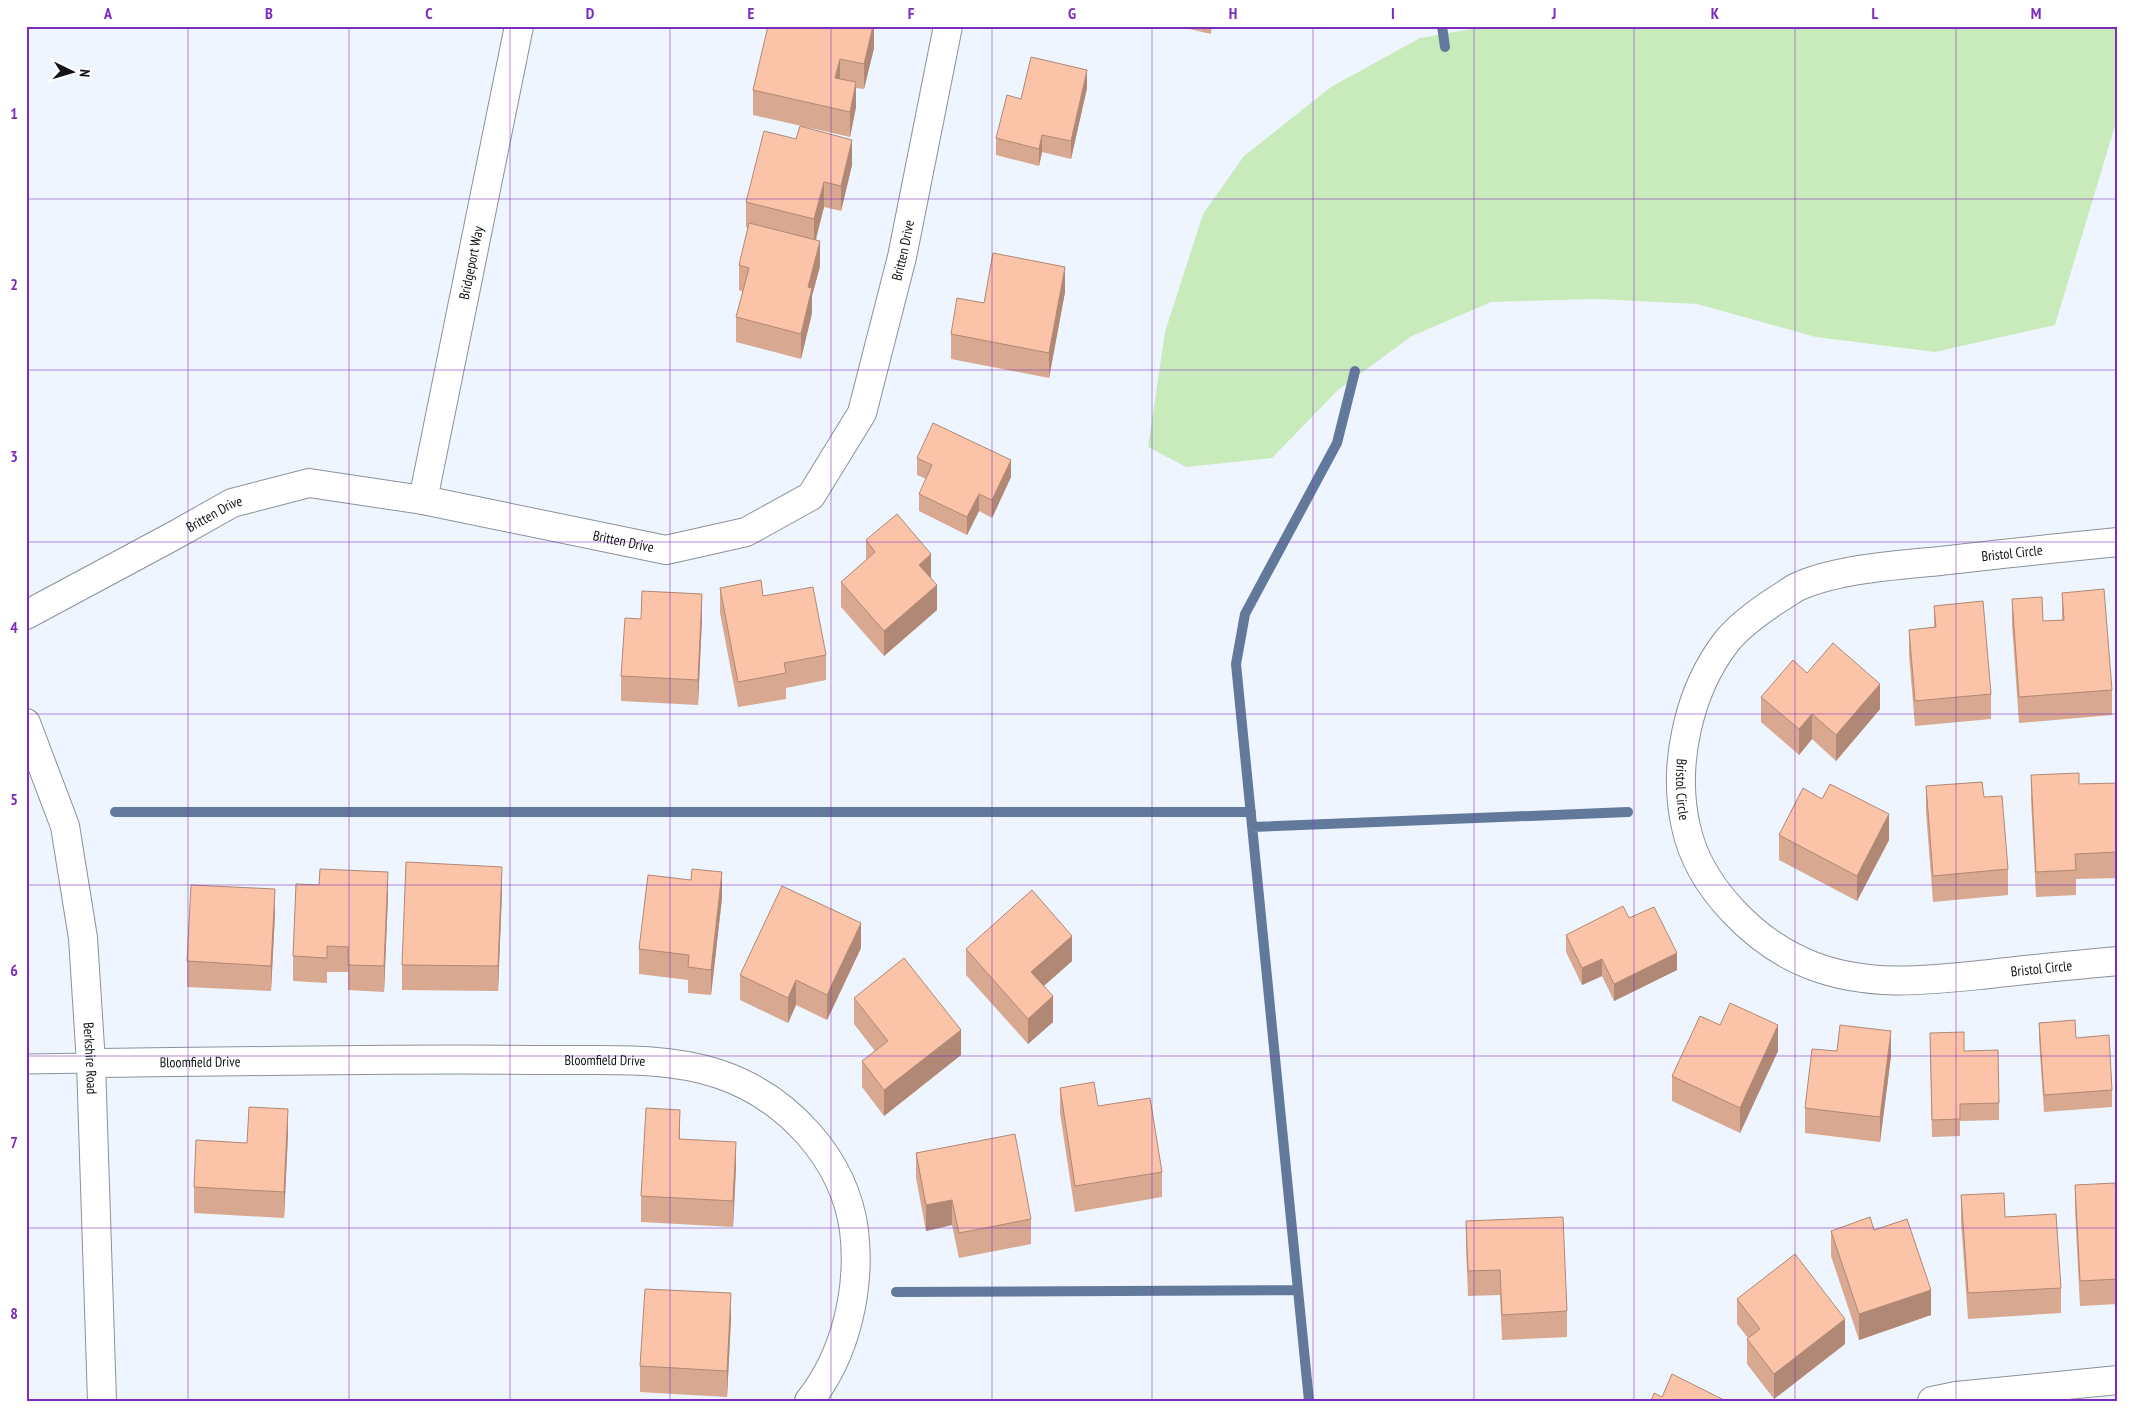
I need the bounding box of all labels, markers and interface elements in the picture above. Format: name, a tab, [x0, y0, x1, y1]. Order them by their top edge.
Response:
text: A	[103, 3, 113, 23]
text: B	[265, 3, 273, 23]
text: C	[425, 3, 433, 23]
text: D	[586, 3, 595, 23]
text: E	[748, 3, 755, 23]
text: F	[908, 3, 915, 23]
text: G	[1068, 3, 1076, 23]
text: H	[1229, 3, 1237, 23]
text: I	[1391, 3, 1395, 23]
text: J	[1551, 3, 1556, 23]
text: K	[1711, 3, 1720, 23]
text: L	[1872, 3, 1879, 23]
text: M	[2031, 3, 2041, 23]
north arrow	[48, 48, 98, 98]
text: N	[76, 69, 94, 78]
text: 1	[10, 103, 18, 123]
street label: Britten Drive	[887, 218, 918, 282]
street label: Bridgeport Way	[455, 224, 487, 301]
text: 2	[10, 274, 18, 294]
text: 3	[10, 446, 18, 466]
street label: Britten Drive	[183, 492, 244, 536]
street label: Britten Drive	[592, 526, 656, 556]
street label: Bristol Circle	[1980, 541, 2044, 565]
text: 4	[10, 617, 18, 637]
street label: Bristol Circle	[1672, 758, 1693, 822]
text: 5	[10, 789, 18, 809]
street label: Bristol Circle	[2010, 956, 2073, 981]
text: 6	[10, 960, 18, 980]
street label: Berkshire Road	[79, 1022, 101, 1095]
street label: Bloomfield Drive	[564, 1051, 646, 1070]
street label: Bloomfield Drive	[159, 1052, 241, 1071]
text: 7	[10, 1132, 18, 1152]
text: 8	[10, 1303, 18, 1323]

